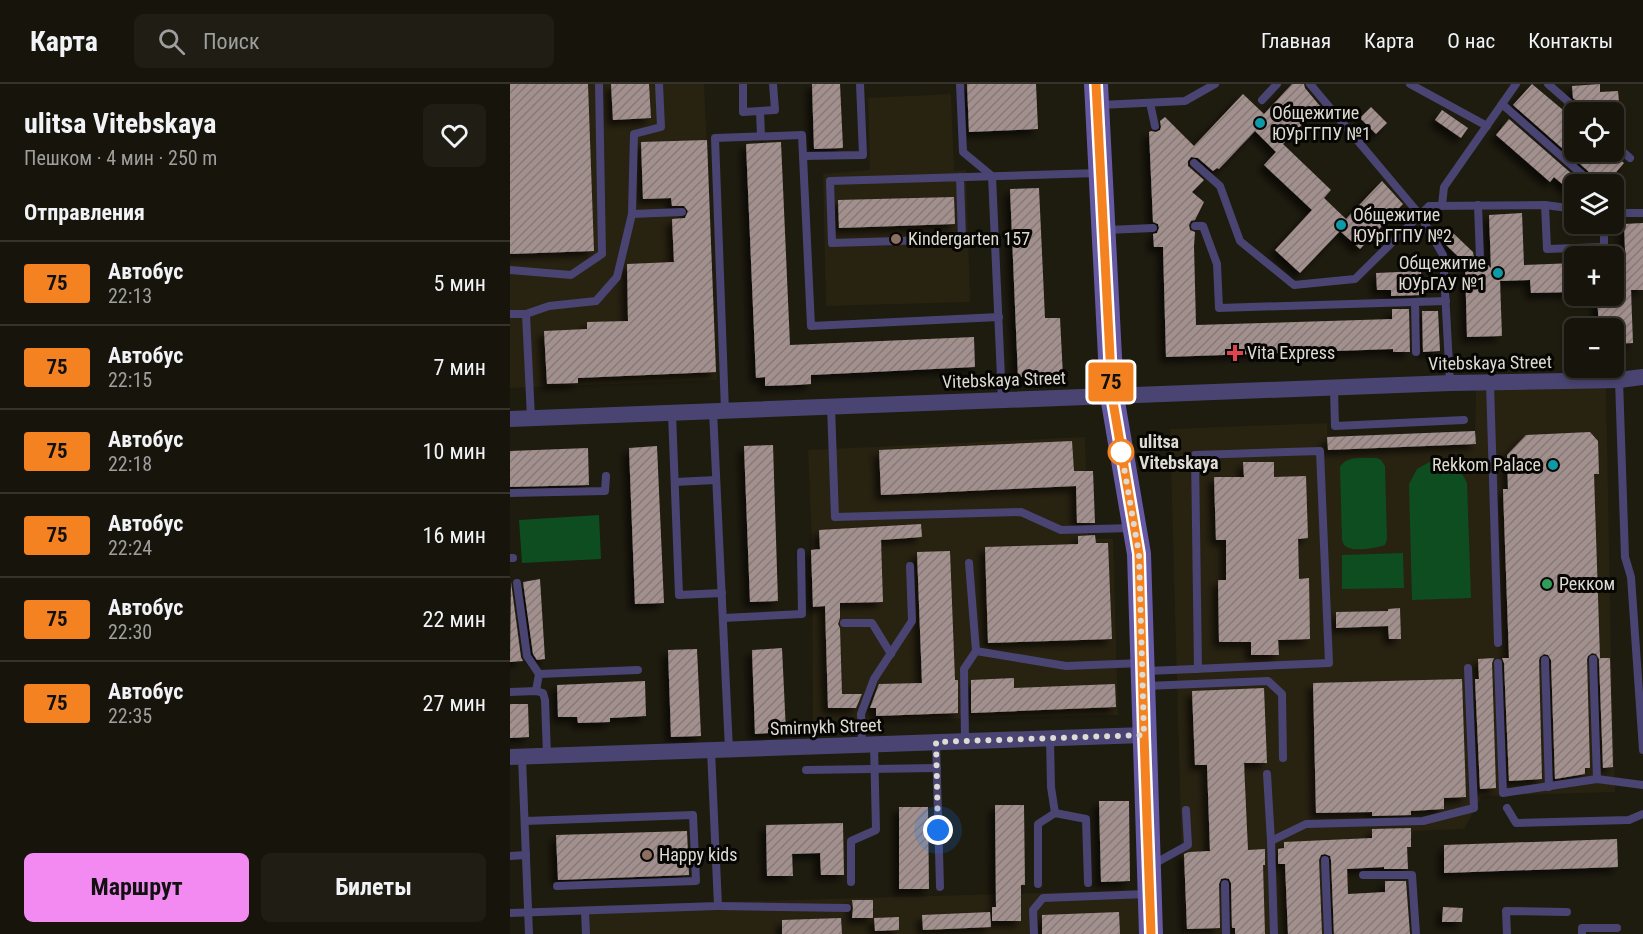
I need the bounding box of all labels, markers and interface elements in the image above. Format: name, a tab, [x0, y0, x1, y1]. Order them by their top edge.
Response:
search box	[134, 14, 554, 68]
text: Карта	[30, 25, 98, 58]
icon: search	[155, 25, 188, 58]
text: Поиск	[203, 29, 260, 54]
text: Главная	[1261, 29, 1331, 53]
text: Карта	[1364, 29, 1414, 53]
text: О нас	[1447, 29, 1495, 53]
text: Контакты	[1528, 29, 1613, 53]
place label: Общежитие ЮУрГГПУ №1	[1272, 102, 1371, 144]
map controls	[1564, 102, 1624, 378]
button: locate	[1564, 102, 1624, 162]
button: heart	[423, 104, 486, 167]
text: ulitsa Vitebskaya	[24, 107, 216, 140]
marker: Общежитие ЮУрГГПУ №1	[1253, 116, 1267, 130]
text: Пешком · 4 мин · 250 m	[24, 146, 217, 170]
button: layers	[1564, 174, 1624, 234]
text: Отправления	[24, 200, 145, 225]
place label: Общежитие ЮУрГГПУ №2	[1353, 204, 1452, 246]
marker: Общежитие ЮУрГГПУ №2	[1334, 218, 1348, 232]
place label: Kindergarten 157	[908, 228, 1030, 249]
marker: Kindergarten 157	[889, 232, 903, 246]
button: +	[1564, 246, 1624, 306]
place label: Общежитие ЮУрГАУ №1	[1398, 252, 1486, 294]
text: Автобус	[108, 259, 183, 284]
marker: Общежитие ЮУрГАУ №1	[1491, 266, 1505, 280]
text: 75	[46, 271, 68, 295]
text: 5 мин	[433, 271, 486, 296]
text: 22:13	[108, 284, 152, 308]
button: −	[1564, 318, 1624, 378]
place label: Vita Express	[1247, 342, 1335, 363]
text: Автобус	[108, 343, 183, 368]
marker: Vita Express	[1228, 346, 1242, 360]
street label: Vitebskaya Street	[1428, 351, 1552, 374]
text: 75	[46, 355, 68, 379]
text: 7 мин	[433, 355, 486, 380]
line badge: 75	[1084, 362, 1138, 402]
street label: Vitebskaya Street	[942, 367, 1066, 392]
text: 22:15	[108, 368, 152, 392]
text: 75	[1100, 370, 1122, 394]
text: Автобус	[108, 427, 183, 452]
place label: ulitsa Vitebskaya	[1139, 431, 1218, 473]
text: 75	[46, 439, 68, 463]
text: 10 мин	[423, 439, 486, 464]
marker: ulitsa Vitebskaya	[1108, 439, 1134, 465]
text: 22:18	[108, 452, 152, 476]
place label: Rekkom Palace	[1432, 454, 1541, 475]
marker: Rekkom Palace	[1546, 458, 1560, 472]
text: Автобус	[108, 511, 183, 536]
text: 75	[46, 523, 68, 547]
text: 16 мин	[423, 523, 486, 548]
text: 22:24	[108, 536, 152, 560]
place label: Рекком	[1559, 573, 1615, 594]
marker: Рекком	[1540, 577, 1554, 591]
text: Автобус	[108, 595, 183, 620]
text: 75	[46, 607, 68, 631]
text: 22 мин	[423, 607, 486, 632]
text: 22:30	[108, 620, 152, 644]
text: Автобус	[108, 679, 183, 704]
text: 75	[46, 691, 68, 715]
text: 27 мин	[423, 691, 486, 716]
text: 22:35	[108, 704, 152, 728]
street label: Smirnykh Street	[770, 714, 882, 739]
your location	[923, 815, 953, 845]
place label: Happy kids	[659, 844, 737, 865]
marker: Happy kids	[640, 848, 654, 862]
button: Маршрут	[24, 853, 249, 922]
button: Билеты	[261, 853, 486, 922]

